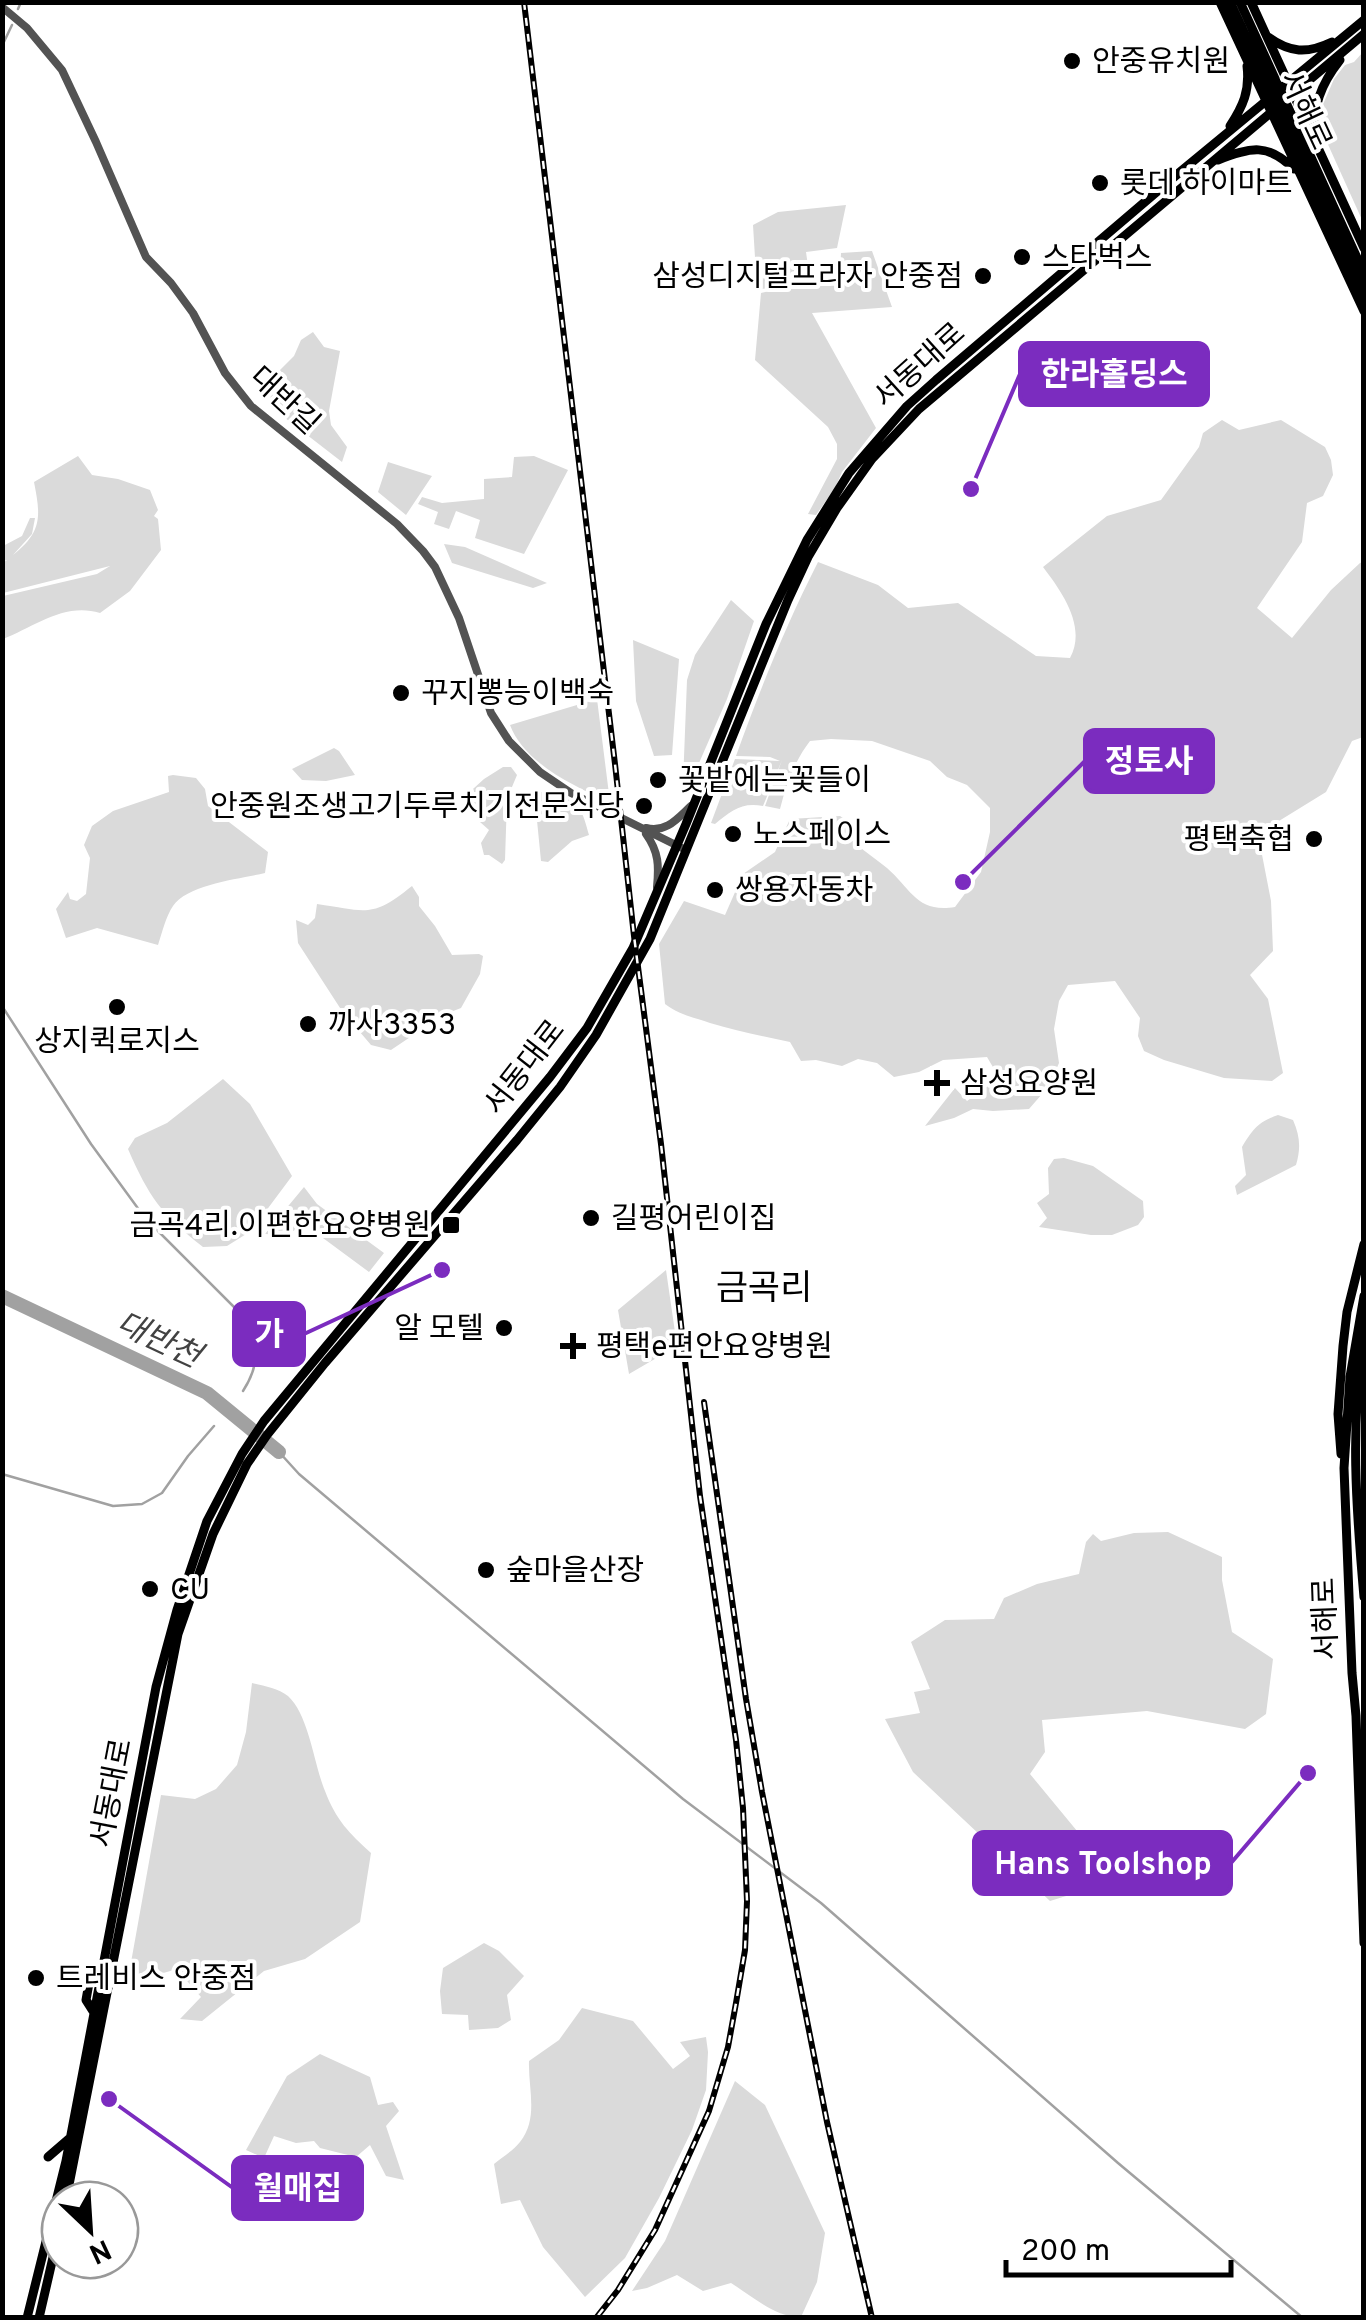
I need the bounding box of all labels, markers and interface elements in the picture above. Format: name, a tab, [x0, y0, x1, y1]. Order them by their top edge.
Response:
place label: 안중유치원	[1092, 45, 1230, 82]
marker: 안중유치원	[1061, 50, 1083, 72]
street label: 서해로	[1269, 66, 1338, 156]
place label: 롯데 하이마트	[1120, 167, 1293, 204]
marker: 롯데 하이마트	[1089, 172, 1111, 194]
place label: 스타벅스	[1042, 241, 1152, 278]
marker: 스타벅스	[1011, 246, 1033, 268]
place label: 삼성디지털프라자 안중점	[652, 260, 963, 297]
marker: 삼성디지털프라자 안중점	[972, 265, 994, 287]
street label: 서동대로	[867, 316, 974, 418]
callout: 한라홀딩스	[1020, 343, 1208, 405]
text: 한라홀딩스	[1040, 357, 1188, 397]
street label: 대반길	[240, 360, 326, 444]
place label: 꾸지뽕능이백숙	[421, 677, 614, 714]
marker: 꾸지뽕능이백숙	[390, 682, 412, 704]
callout: 정토사	[1085, 730, 1213, 792]
text: 정토사	[1105, 744, 1194, 784]
place label: 꽃밭에는꽃들이	[678, 764, 871, 801]
marker: 꽃밭에는꽃들이	[647, 769, 669, 791]
place label: 안중원조생고기두루치기전문식당	[210, 790, 624, 827]
marker: 안중원조생고기두루치기전문식당	[633, 795, 655, 817]
place label: 노스페이스	[753, 818, 891, 855]
marker: 노스페이스	[722, 823, 744, 845]
place label: 평택축협	[1184, 823, 1294, 860]
marker: 평택축협	[1303, 828, 1325, 850]
place label: 쌍용자동차	[735, 874, 873, 911]
marker: 쌍용자동차	[704, 879, 726, 901]
marker: 상지퀵로지스	[106, 996, 128, 1018]
place label: 까사3353	[328, 1008, 456, 1045]
marker: 까사3353	[297, 1013, 319, 1035]
street label: 서동대로	[477, 1014, 575, 1123]
place label: 상지퀵로지스	[34, 1025, 200, 1062]
place label: 삼성요양원	[960, 1067, 1098, 1104]
marker: 삼성요양원	[924, 1070, 950, 1096]
place label: 길평어린이집	[611, 1202, 777, 1239]
marker: 길평어린이집	[580, 1207, 602, 1229]
place label: 금곡4리.이편한요양병원	[130, 1209, 431, 1246]
marker: 금곡4리.이편한요양병원	[440, 1214, 462, 1236]
district label: 금곡리	[716, 1268, 812, 1312]
callout: 가	[234, 1303, 304, 1365]
water label: 대반천	[109, 1305, 209, 1380]
place label: 알 모텔	[394, 1312, 484, 1349]
text: 가	[254, 1317, 284, 1357]
marker: 알 모텔	[493, 1317, 515, 1339]
place label: 평택e편안요양병원	[596, 1330, 833, 1367]
marker: 평택e편안요양병원	[560, 1333, 586, 1359]
place label: 숲마을산장	[506, 1554, 644, 1591]
marker: 숲마을산장	[475, 1559, 497, 1581]
place label: CU	[170, 1573, 210, 1610]
street label: 서해로	[1308, 1577, 1347, 1661]
marker: CU	[139, 1578, 161, 1600]
street label: 서동대로	[85, 1736, 142, 1851]
callout: Hans Toolshop	[974, 1832, 1231, 1894]
text: Hans Toolshop	[994, 1846, 1212, 1886]
place label: 트레비스 안중점	[56, 1962, 256, 1999]
marker: 트레비스 안중점	[25, 1967, 47, 1989]
callout: 월매집	[233, 2157, 362, 2219]
text: 월매집	[254, 2171, 342, 2211]
north arrow	[40, 2180, 140, 2280]
scale bar	[1006, 2215, 1231, 2277]
text: N	[83, 2229, 116, 2271]
text: 200 m	[1021, 2234, 1110, 2271]

